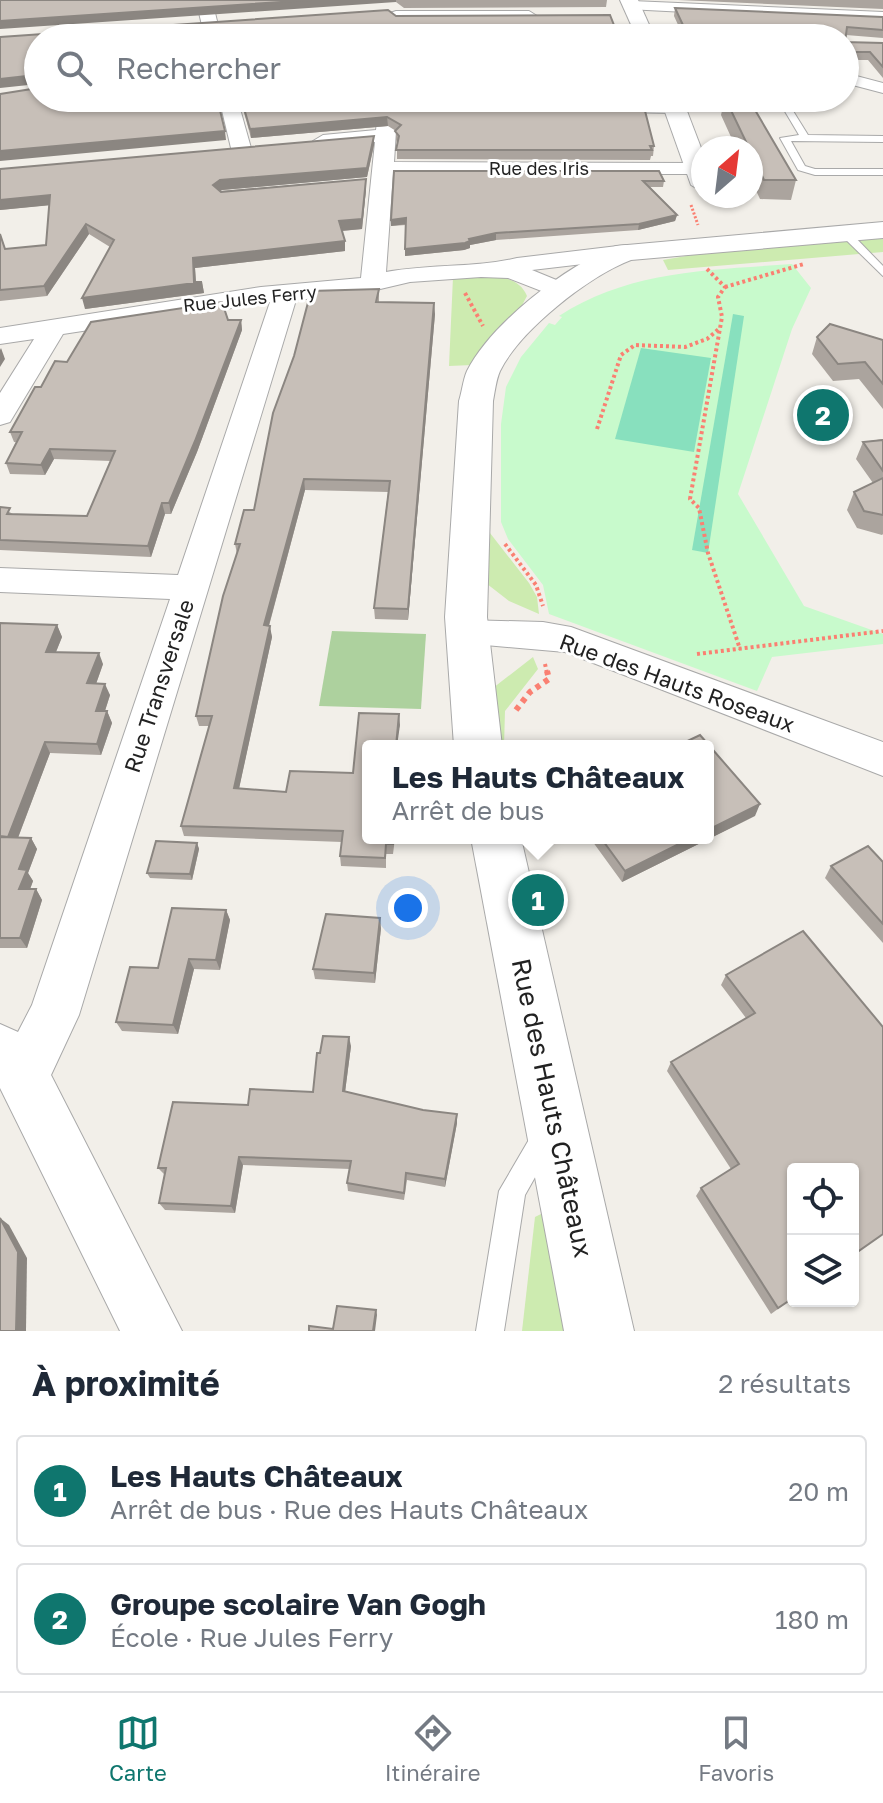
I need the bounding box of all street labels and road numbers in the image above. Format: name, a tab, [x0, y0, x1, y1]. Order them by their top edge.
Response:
street label: Rue des Iris	[489, 157, 589, 179]
street label: Rue Jules Ferry	[182, 280, 318, 316]
street label: Rue Transversale	[118, 596, 199, 776]
street label: Rue des Hauts Roseaux	[556, 627, 798, 738]
street label: Rue des Hauts Châteaux	[506, 956, 599, 1260]

